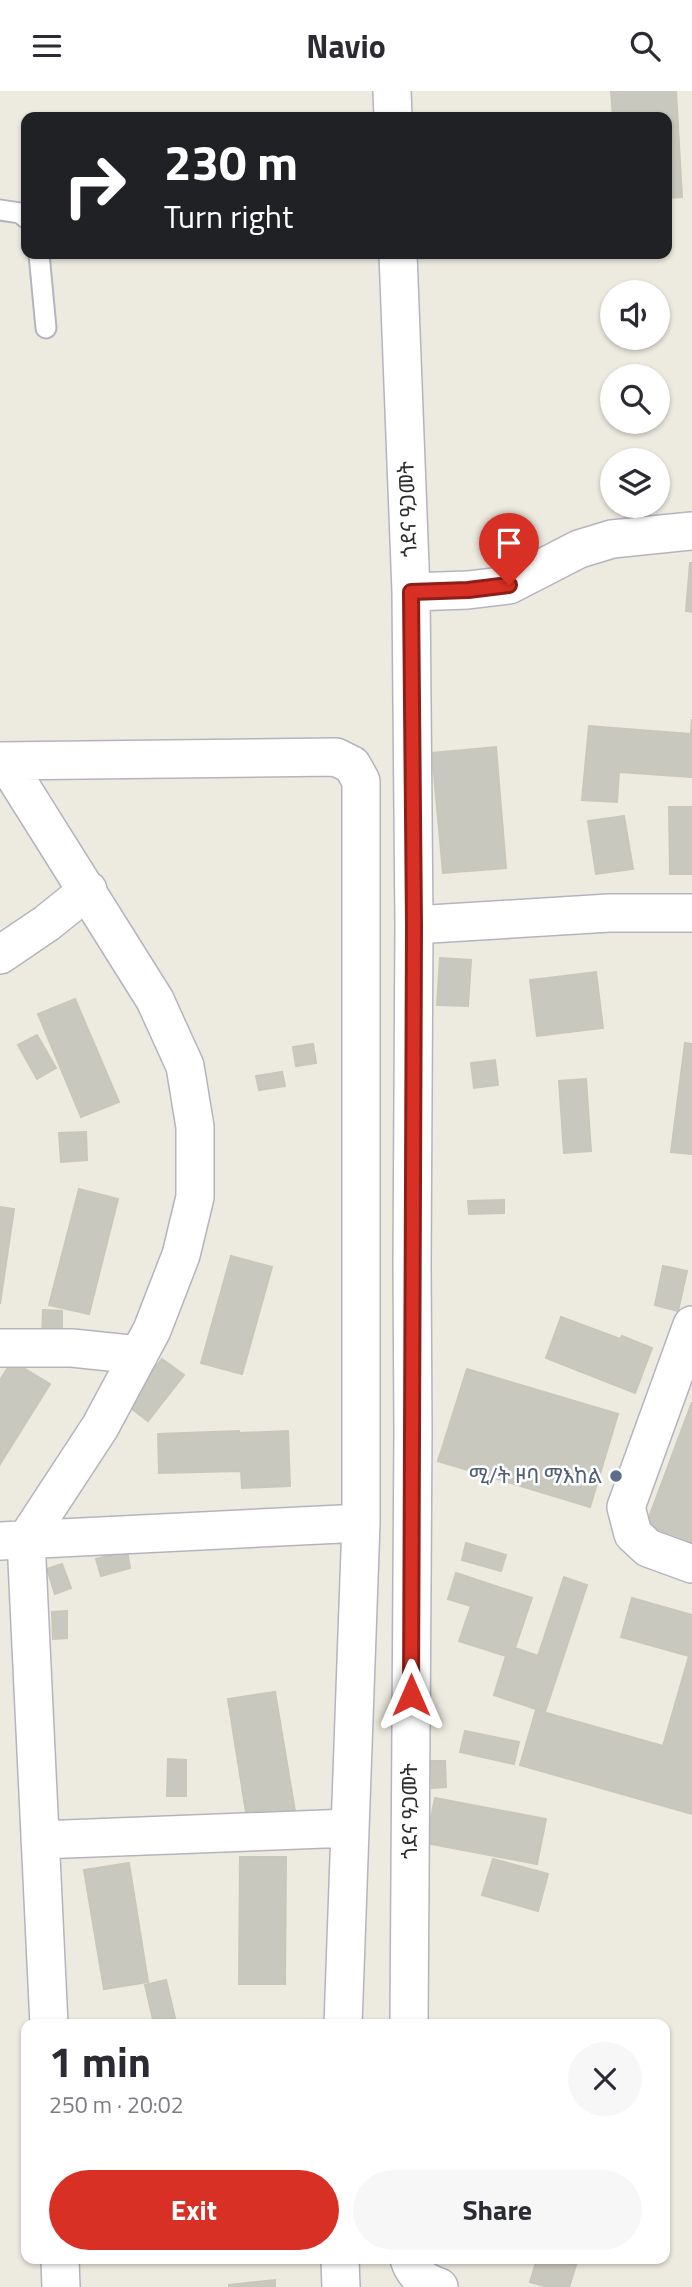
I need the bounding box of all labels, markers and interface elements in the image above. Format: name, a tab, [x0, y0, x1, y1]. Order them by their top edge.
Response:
text: Navio	[306, 22, 386, 70]
icon: menu	[28, 27, 66, 65]
icon: search	[626, 27, 664, 65]
text: 230 m	[164, 124, 298, 199]
icon: right	[49, 140, 140, 231]
text: Turn right	[164, 192, 293, 240]
map controls	[600, 280, 670, 518]
button: sound	[600, 280, 670, 350]
button: search	[600, 364, 670, 434]
button: layers	[600, 448, 670, 518]
street label: ጎደና ዓጋመት	[389, 460, 425, 558]
pin	[479, 513, 539, 585]
icon: arrive	[490, 524, 528, 562]
place label: ሚ/ት ዞባ ማእከል	[469, 1459, 602, 1491]
marker: ሚ/ት ዞባ ማእከል	[608, 1468, 624, 1484]
position arrow	[374, 1658, 448, 1732]
street label: ጎደና ዓጋመት	[393, 1763, 425, 1859]
text: 1 min	[49, 2029, 151, 2093]
button: close	[568, 2042, 642, 2116]
text: 250 m · 20:02	[49, 2087, 184, 2122]
button: Exit	[49, 2170, 339, 2250]
button: Share	[353, 2170, 642, 2250]

